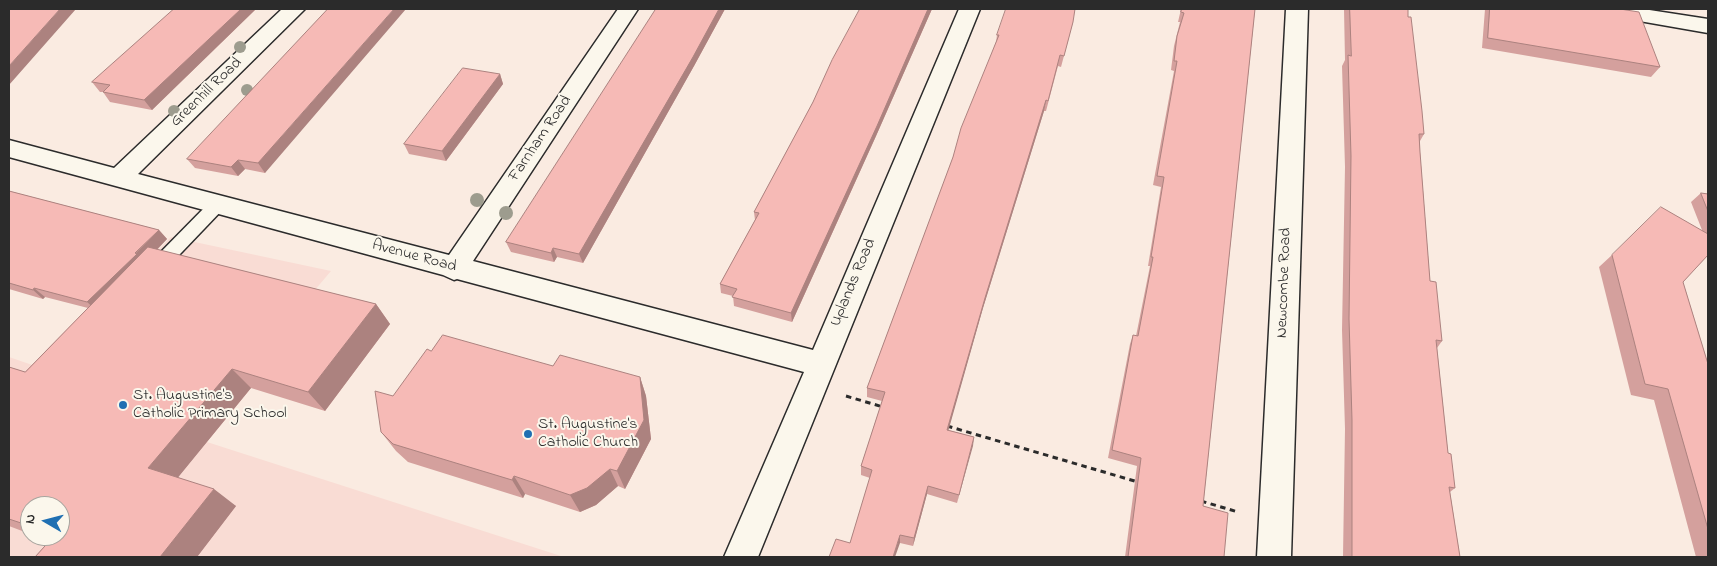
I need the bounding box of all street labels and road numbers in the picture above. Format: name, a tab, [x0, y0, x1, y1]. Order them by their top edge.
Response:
street label: Greenhill Road	[167, 54, 247, 132]
street label: Farnham Road	[505, 92, 577, 186]
street label: Newcombe Road	[1273, 227, 1297, 339]
street label: Uplands Road	[827, 236, 881, 330]
street label: Avenue Road	[370, 237, 458, 277]

